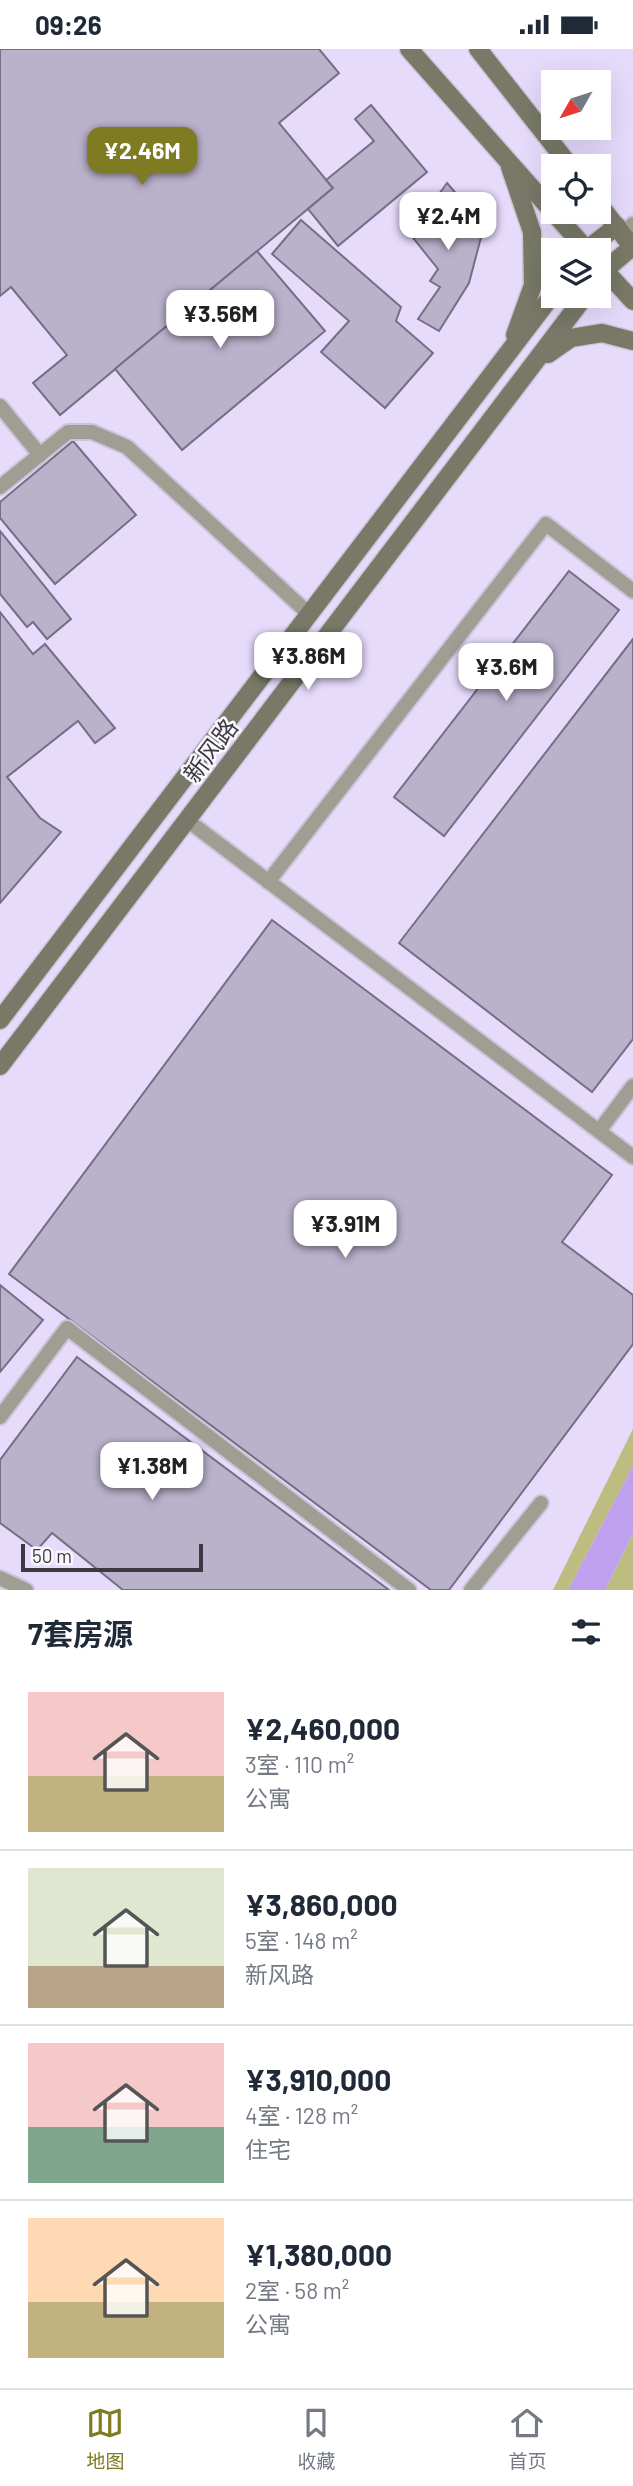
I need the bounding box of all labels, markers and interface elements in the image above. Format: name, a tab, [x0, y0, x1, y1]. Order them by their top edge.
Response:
text: 09:26	[35, 9, 102, 40]
north arrow	[541, 70, 611, 140]
map controls	[541, 70, 611, 308]
pin: ¥2.46M	[85, 127, 199, 187]
text: ¥2.46M	[103, 136, 181, 164]
button: locate	[541, 154, 611, 224]
pin: ¥2.4M	[399, 193, 497, 252]
text: ¥2.4M	[415, 201, 481, 229]
button: layers	[541, 238, 611, 308]
pin: ¥3.56M	[163, 291, 277, 350]
text: ¥3.56M	[182, 299, 258, 327]
pin: ¥3.86M	[251, 633, 365, 692]
text: ¥3.86M	[270, 641, 346, 669]
pin: ¥3.6M	[457, 643, 555, 703]
text: ¥3.6M	[474, 652, 538, 680]
street label: 新风路	[177, 713, 243, 787]
pin: ¥3.91M	[288, 1201, 402, 1260]
text: ¥3.91M	[310, 1209, 380, 1237]
pin: ¥1.38M	[95, 1443, 209, 1502]
text: ¥1.38M	[116, 1451, 188, 1479]
scale bar	[21, 1541, 203, 1573]
text: 50 m	[32, 1544, 72, 1567]
icon: filters	[567, 1613, 605, 1651]
text: 7套房源	[28, 1615, 133, 1651]
text: ¥2,460,000	[245, 1710, 400, 1746]
icon: home	[84, 1720, 168, 1804]
text: 3室 · 110 m²	[245, 1750, 354, 1778]
text: 公寓	[245, 1784, 291, 1812]
text: ¥3,860,000	[245, 1886, 398, 1922]
icon: home	[84, 1896, 168, 1980]
text: 5室 · 148 m²	[245, 1926, 358, 1954]
text: 新风路	[245, 1960, 314, 1988]
text: ¥3,910,000	[245, 2061, 391, 2097]
icon: home	[84, 2071, 168, 2155]
text: 4室 · 128 m²	[245, 2101, 358, 2129]
text: 住宅	[245, 2135, 291, 2163]
text: ¥1,380,000	[245, 2236, 392, 2272]
icon: home	[84, 2246, 168, 2330]
text: 2室 · 58 m²	[245, 2276, 349, 2304]
text: 公寓	[245, 2310, 291, 2338]
tab: 地图	[86, 2404, 125, 2473]
tab: 收藏	[297, 2404, 336, 2473]
tab: 首页	[508, 2404, 547, 2473]

